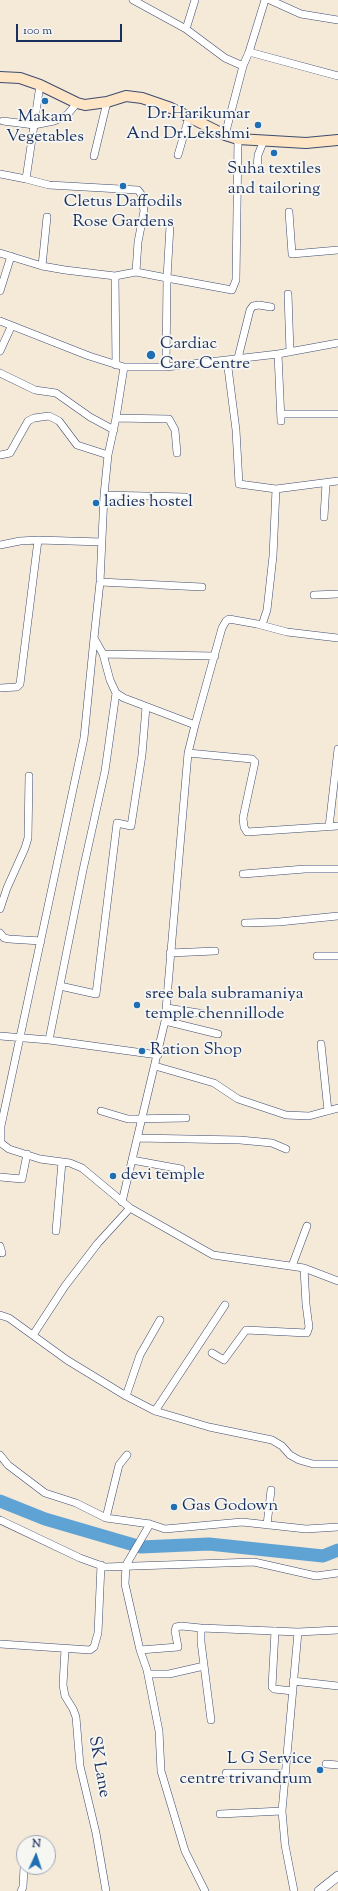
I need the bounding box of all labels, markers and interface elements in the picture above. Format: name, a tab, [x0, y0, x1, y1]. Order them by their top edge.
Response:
scale bar	[18, 16, 124, 42]
text: 100 m	[23, 22, 52, 40]
marker: Makam Vegetables	[40, 96, 50, 106]
place label: Dr.Harikumar And Dr.Lekshmi	[126, 105, 250, 145]
place label: Makam Vegetables	[6, 108, 84, 148]
marker: Dr.Harikumar And Dr.Lekshmi	[253, 120, 263, 130]
marker: Suha textiles and tailoring	[269, 148, 279, 158]
place label: Suha textiles and tailoring	[227, 160, 321, 200]
marker: Cletus Daffodils Rose Gardens	[118, 181, 128, 191]
place label: Cletus Daffodils Rose Gardens	[64, 193, 182, 233]
place label: Cardiac Care Centre	[160, 335, 250, 375]
marker: Cardiac Care Centre	[145, 349, 157, 361]
place label: ladies hostel	[104, 493, 193, 513]
marker: ladies hostel	[91, 498, 101, 508]
place label: sree bala subramaniya temple chennillode	[145, 985, 304, 1025]
marker: sree bala subramaniya temple chennillode	[132, 1000, 142, 1010]
place label: Ration Shop	[150, 1041, 242, 1061]
marker: Ration Shop	[137, 1046, 147, 1056]
place label: devi temple	[121, 1166, 205, 1186]
marker: devi temple	[108, 1171, 118, 1181]
place label: Gas Godown	[182, 1497, 278, 1517]
marker: Gas Godown	[169, 1502, 179, 1512]
street label: SK Lane	[83, 1735, 113, 1799]
place label: L G Service centre trivandrum	[180, 1750, 312, 1790]
marker: L G Service centre trivandrum	[315, 1765, 325, 1775]
north arrow	[16, 1835, 56, 1875]
text: N	[32, 1836, 41, 1852]

